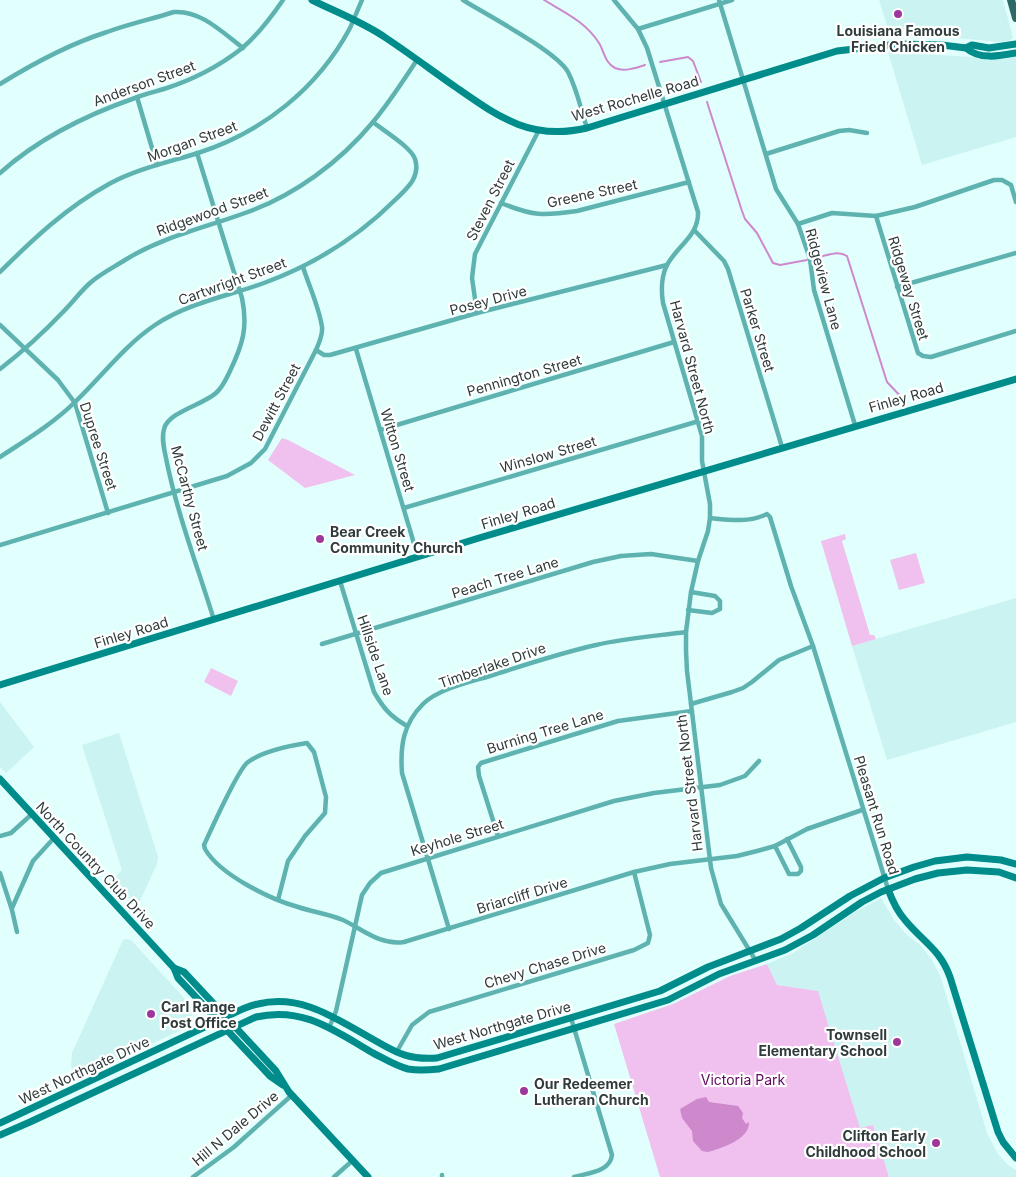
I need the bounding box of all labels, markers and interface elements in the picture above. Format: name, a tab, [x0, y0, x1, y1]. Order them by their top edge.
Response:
marker: Louisiana Famous Fried Chicken	[892, 8, 904, 20]
place label: Louisiana Famous Fried Chicken	[837, 22, 960, 55]
street label: Anderson Street	[91, 56, 198, 109]
street label: West Rochelle Road	[569, 72, 701, 124]
street label: Morgan Street	[145, 117, 240, 165]
street label: Steven Street	[462, 156, 518, 243]
street label: Greene Street	[545, 175, 639, 211]
street label: Ridgewood Street	[154, 183, 270, 239]
street label: Ridgeview Lane	[802, 226, 846, 332]
street label: Ridgeway Street	[885, 234, 933, 342]
street label: Cartwright Street	[176, 253, 289, 308]
street label: Posey Drive	[448, 282, 528, 318]
street label: Parker Street	[737, 286, 779, 374]
street label: Harvard Street North	[667, 298, 719, 436]
street label: Pennington Street	[465, 350, 584, 399]
street label: Dewitt Street	[249, 360, 304, 444]
street label: Finley Road	[867, 378, 945, 416]
street label: Dupree Street	[77, 400, 121, 493]
street label: Witton Street	[377, 406, 419, 494]
street label: Winslow Street	[498, 432, 598, 476]
street label: McCarthy Street	[168, 444, 212, 553]
street label: Finley Road	[479, 494, 557, 532]
place label: Bear Creek Community Church	[330, 523, 463, 556]
marker: Bear Creek Community Church	[314, 533, 326, 545]
street label: Peach Tree Lane	[449, 553, 561, 601]
street label: Hillside Lane	[354, 612, 398, 698]
street label: Finley Road	[92, 613, 170, 651]
street label: Timberlake Drive	[436, 639, 548, 691]
street label: Burning Tree Lane	[485, 705, 605, 757]
street label: Harvard Street North	[672, 714, 706, 852]
street label: Pleasant Run Road	[851, 753, 903, 877]
street label: North Country Club Drive	[33, 798, 159, 932]
street label: Keyhole Street	[408, 815, 506, 859]
street label: Briarcliff Drive	[474, 873, 570, 917]
street label: Chevy Chase Drive	[482, 938, 608, 992]
street label: West Northgate Drive	[431, 997, 573, 1053]
place label: Carl Range Post Office	[161, 998, 237, 1031]
marker: Carl Range Post Office	[145, 1008, 157, 1020]
place label: Townsell Elementary School	[758, 1026, 887, 1059]
street label: West Northgate Drive	[16, 1032, 152, 1108]
marker: Townsell Elementary School	[891, 1036, 903, 1048]
park label: Victoria Park	[701, 1071, 786, 1088]
place label: Our Redeemer Lutheran Church	[534, 1075, 649, 1108]
marker: Our Redeemer Lutheran Church	[518, 1085, 530, 1097]
street label: Hill N Dale Drive	[188, 1087, 282, 1169]
place label: Clifton Early Childhood School	[805, 1127, 927, 1160]
marker: Clifton Early Childhood School	[930, 1137, 942, 1149]

